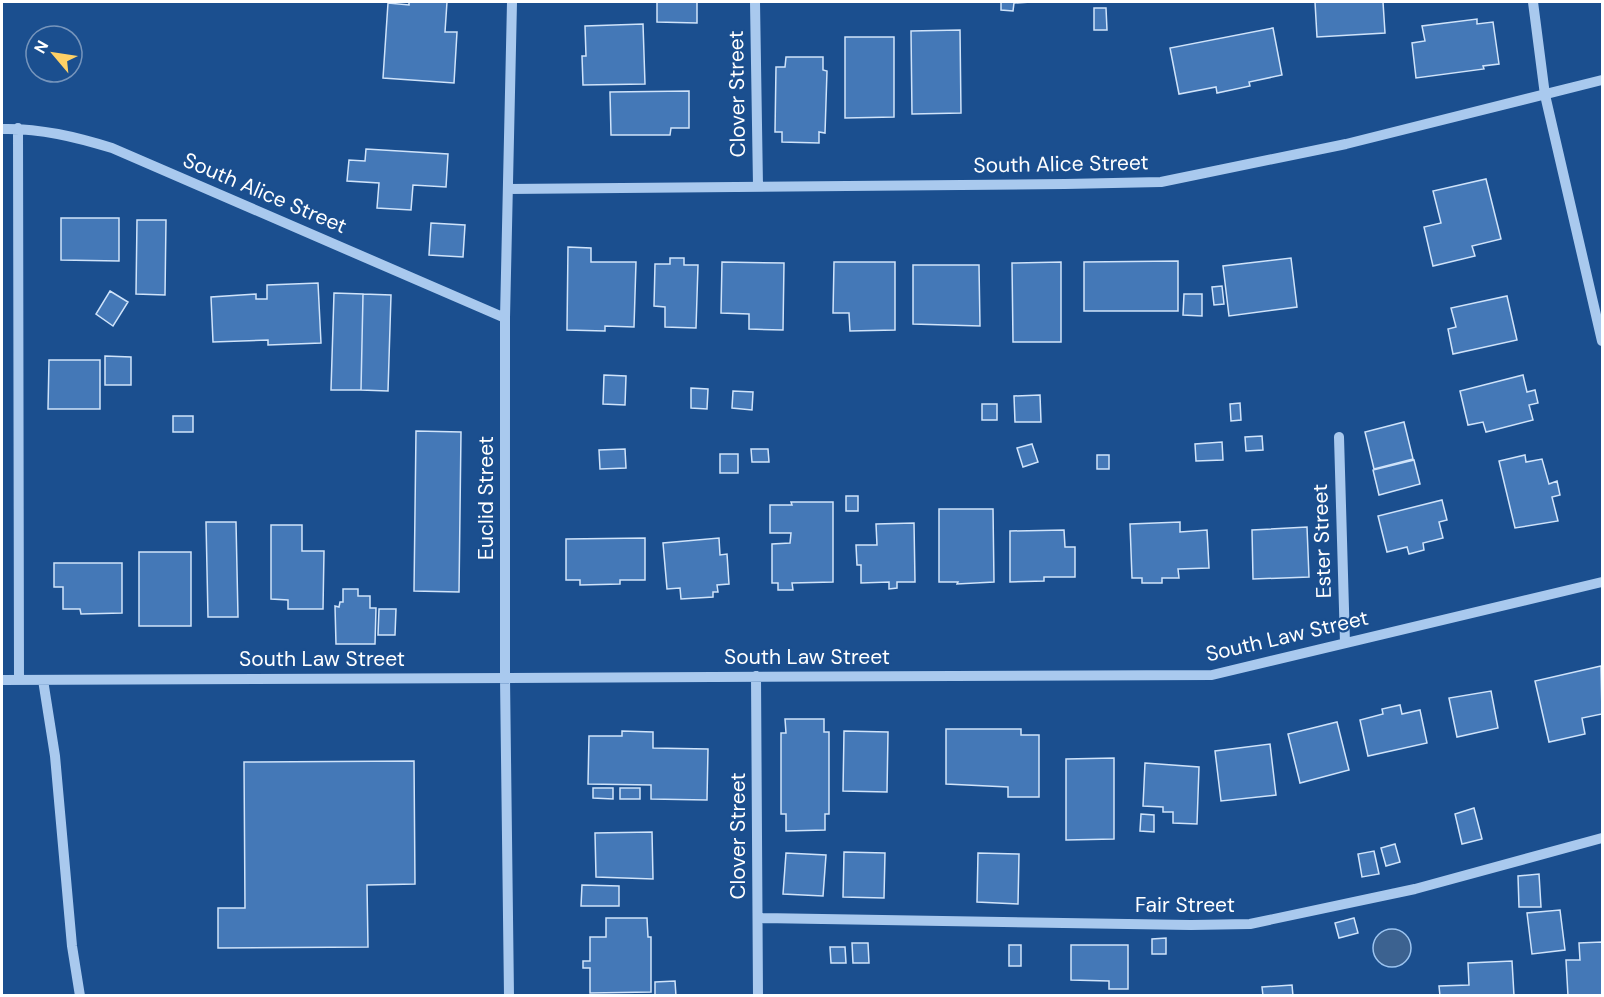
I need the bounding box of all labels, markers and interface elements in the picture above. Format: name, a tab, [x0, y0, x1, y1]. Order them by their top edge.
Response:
north arrow	[24, 24, 84, 84]
street label: Clover Street	[722, 30, 752, 158]
text: N	[29, 37, 53, 57]
street label: South Alice Street	[179, 146, 351, 240]
street label: South Alice Street	[973, 148, 1149, 180]
street label: Euclid Street	[472, 436, 500, 560]
street label: Ester Street	[1306, 483, 1338, 599]
street label: South Law Street	[1203, 604, 1371, 668]
street label: South Law Street	[724, 643, 890, 671]
street label: South Law Street	[239, 645, 405, 673]
street label: Clover Street	[724, 772, 752, 900]
street label: Fair Street	[1135, 891, 1235, 919]

